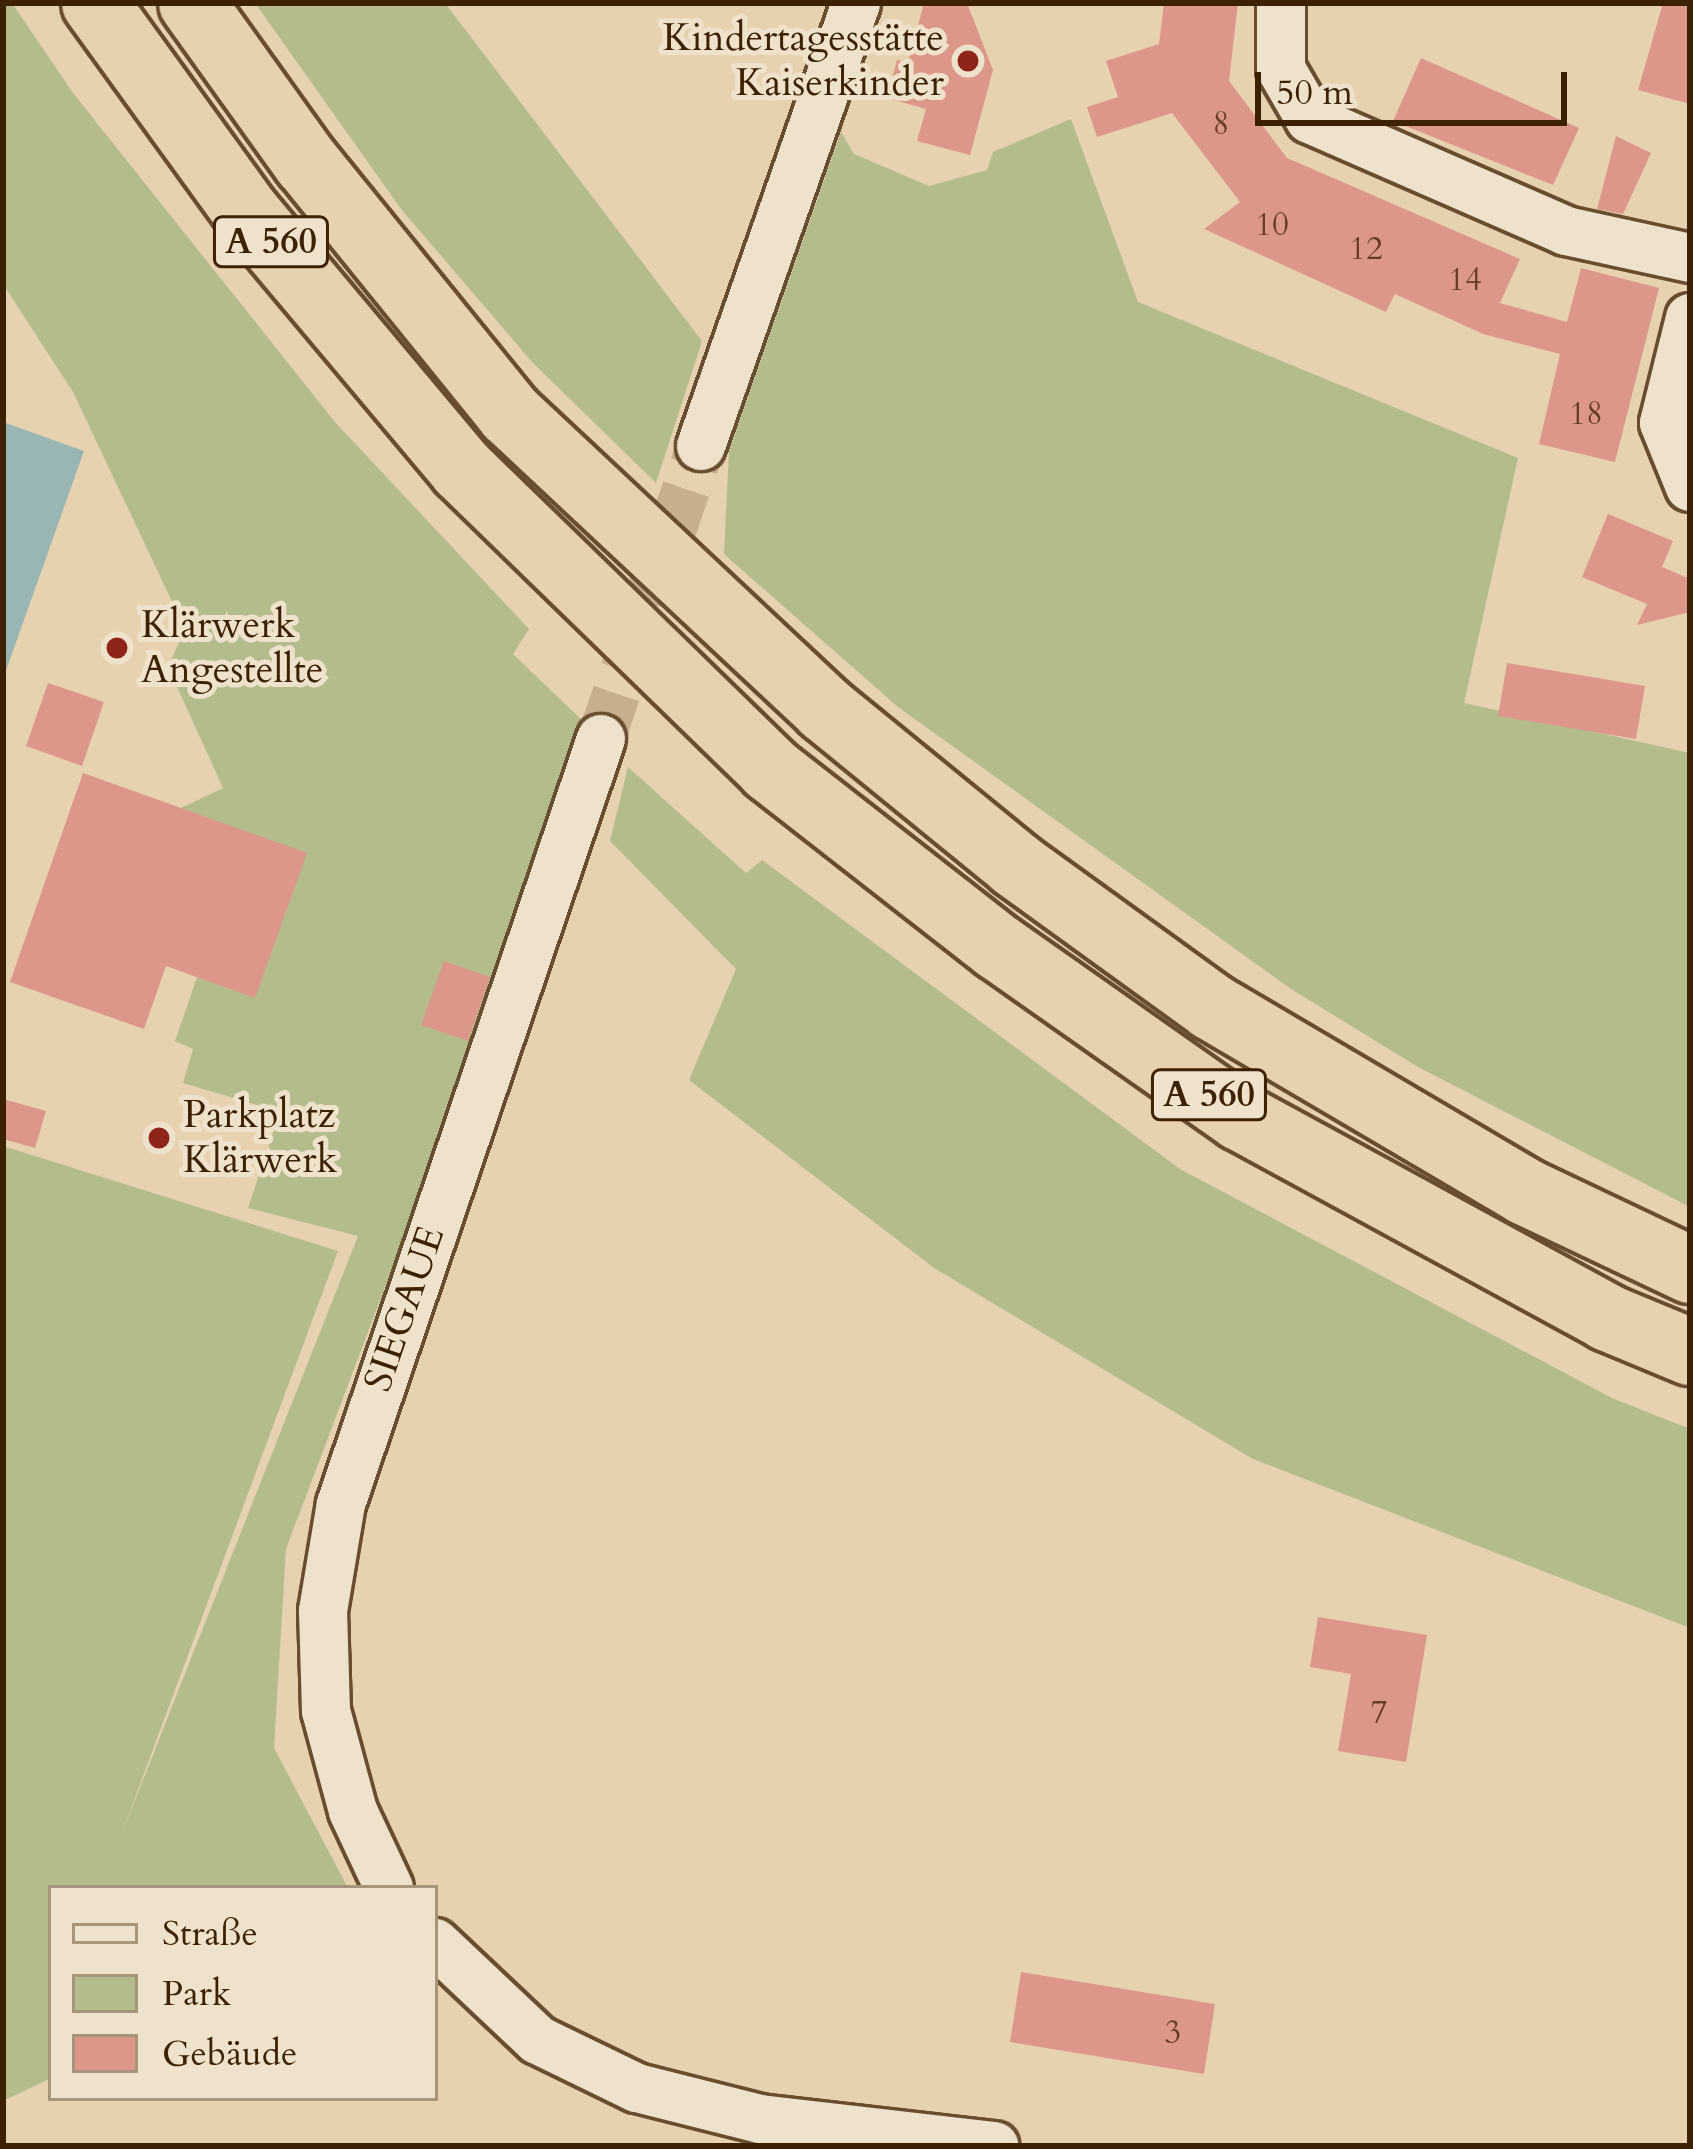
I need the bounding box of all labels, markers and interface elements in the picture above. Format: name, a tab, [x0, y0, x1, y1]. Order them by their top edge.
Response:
place label: Kindertagesstätte Kaiserkinder	[662, 16, 944, 107]
marker: Kindertagesstätte Kaiserkinder	[955, 48, 981, 74]
scale bar	[1261, 48, 1573, 122]
text: 50 m	[1276, 68, 1353, 117]
house number: 8	[1213, 104, 1229, 144]
house number: 10	[1255, 205, 1289, 245]
road number: A 560	[211, 212, 331, 272]
house number: 12	[1349, 229, 1383, 269]
house number: 14	[1448, 260, 1482, 300]
house number: 18	[1569, 394, 1603, 434]
place label: Klärwerk Angestellte	[141, 603, 323, 694]
marker: Klärwerk Angestellte	[104, 635, 130, 661]
road number: A 560	[1149, 1065, 1269, 1125]
place label: Parkplatz Klärwerk	[183, 1093, 337, 1184]
marker: Parkplatz Klärwerk	[146, 1125, 172, 1151]
street label: SIEGAUE	[355, 1220, 455, 1398]
house number: 7	[1371, 1693, 1387, 1733]
legend	[48, 1885, 438, 2101]
text: Straße	[162, 1909, 258, 1958]
text: Park	[162, 1969, 231, 2018]
house number: 3	[1165, 2013, 1181, 2053]
text: Gebäude	[162, 2029, 297, 2078]

